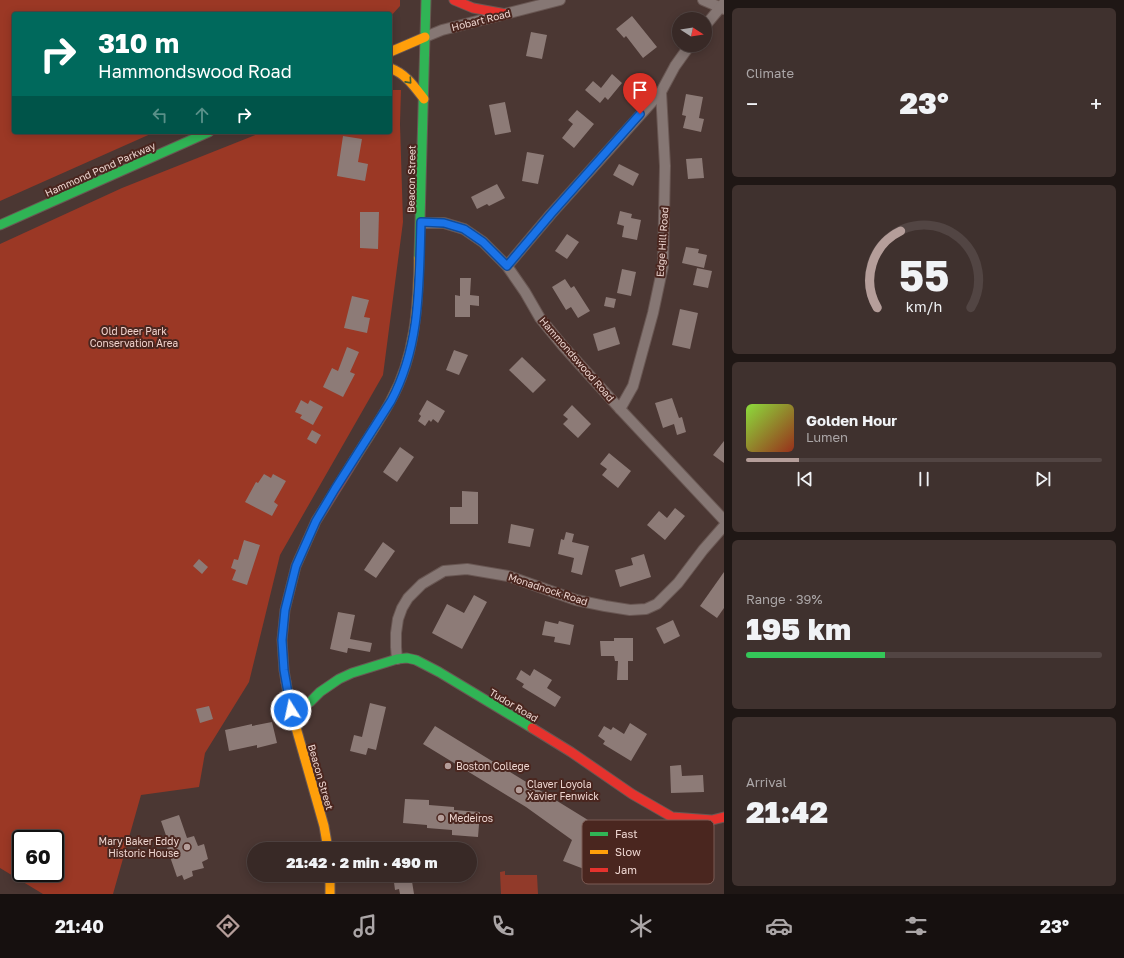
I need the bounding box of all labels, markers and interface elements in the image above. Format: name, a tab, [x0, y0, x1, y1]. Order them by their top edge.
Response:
street label: Hobart Road	[450, 7, 512, 33]
north arrow	[672, 12, 712, 52]
map controls	[672, 12, 712, 52]
text: 310 m	[98, 26, 179, 59]
icon: right	[32, 28, 84, 80]
text: Hammondswood Road	[98, 60, 292, 82]
text: Climate	[746, 65, 794, 81]
pin	[623, 73, 657, 114]
one-way arrow	[404, 76, 412, 84]
icon: arrive	[629, 79, 651, 101]
text: 23°	[899, 85, 949, 121]
text: −	[746, 90, 758, 117]
text: +	[1090, 90, 1102, 117]
icon: left	[149, 104, 171, 126]
icon: ahead	[191, 104, 213, 126]
icon: right	[233, 104, 255, 126]
street label: Hammond Pond Parkway	[43, 139, 157, 199]
street label: Beacon Street	[404, 145, 418, 213]
street label: Edge Hill Road	[654, 207, 670, 277]
text: 55	[899, 250, 949, 300]
text: km/h	[906, 297, 942, 314]
street label: Hammondswood Road	[537, 314, 617, 404]
park label: Old Deer Park Conservation Area	[90, 325, 178, 349]
text: Golden Hour	[806, 411, 897, 429]
text: Lumen	[806, 429, 848, 445]
icon: previous	[794, 468, 816, 490]
icon: pause	[913, 468, 935, 490]
icon: next	[1032, 468, 1054, 490]
street label: Monadnock Road	[507, 570, 589, 608]
text: Range · 39%	[746, 591, 822, 607]
text: 195 km	[746, 611, 851, 647]
street label: Tudor Road	[488, 686, 540, 724]
position arrow	[270, 689, 312, 731]
street label: Beacon Street	[306, 743, 336, 811]
place label: Boston College	[456, 760, 530, 772]
marker: Boston College	[443, 761, 453, 771]
text: Arrival	[746, 774, 787, 790]
place label: Claver Loyola Xavier Fenwick	[527, 778, 599, 802]
marker: Claver Loyola Xavier Fenwick	[514, 785, 524, 795]
text: 21:42	[746, 794, 828, 830]
place label: Medeiros	[449, 812, 493, 824]
marker: Medeiros	[436, 813, 446, 823]
legend	[582, 820, 714, 884]
text: Fast	[615, 827, 638, 840]
speed limit sign: 60	[12, 830, 64, 882]
place label: Mary Baker Eddy Historic House	[99, 835, 179, 859]
marker: Mary Baker Eddy Historic House	[182, 842, 192, 852]
text: Slow	[615, 845, 641, 858]
text: 21:42 · 2 min · 490 m	[286, 853, 438, 871]
text: Jam	[615, 863, 637, 876]
icon: directions	[214, 912, 242, 940]
icon: music	[351, 912, 379, 940]
icon: phone	[489, 912, 517, 940]
icon: climate	[627, 912, 655, 940]
icon: car	[765, 912, 793, 940]
icon: filters	[902, 912, 930, 940]
text: 21:40	[55, 915, 104, 937]
text: 23°	[1040, 915, 1069, 937]

